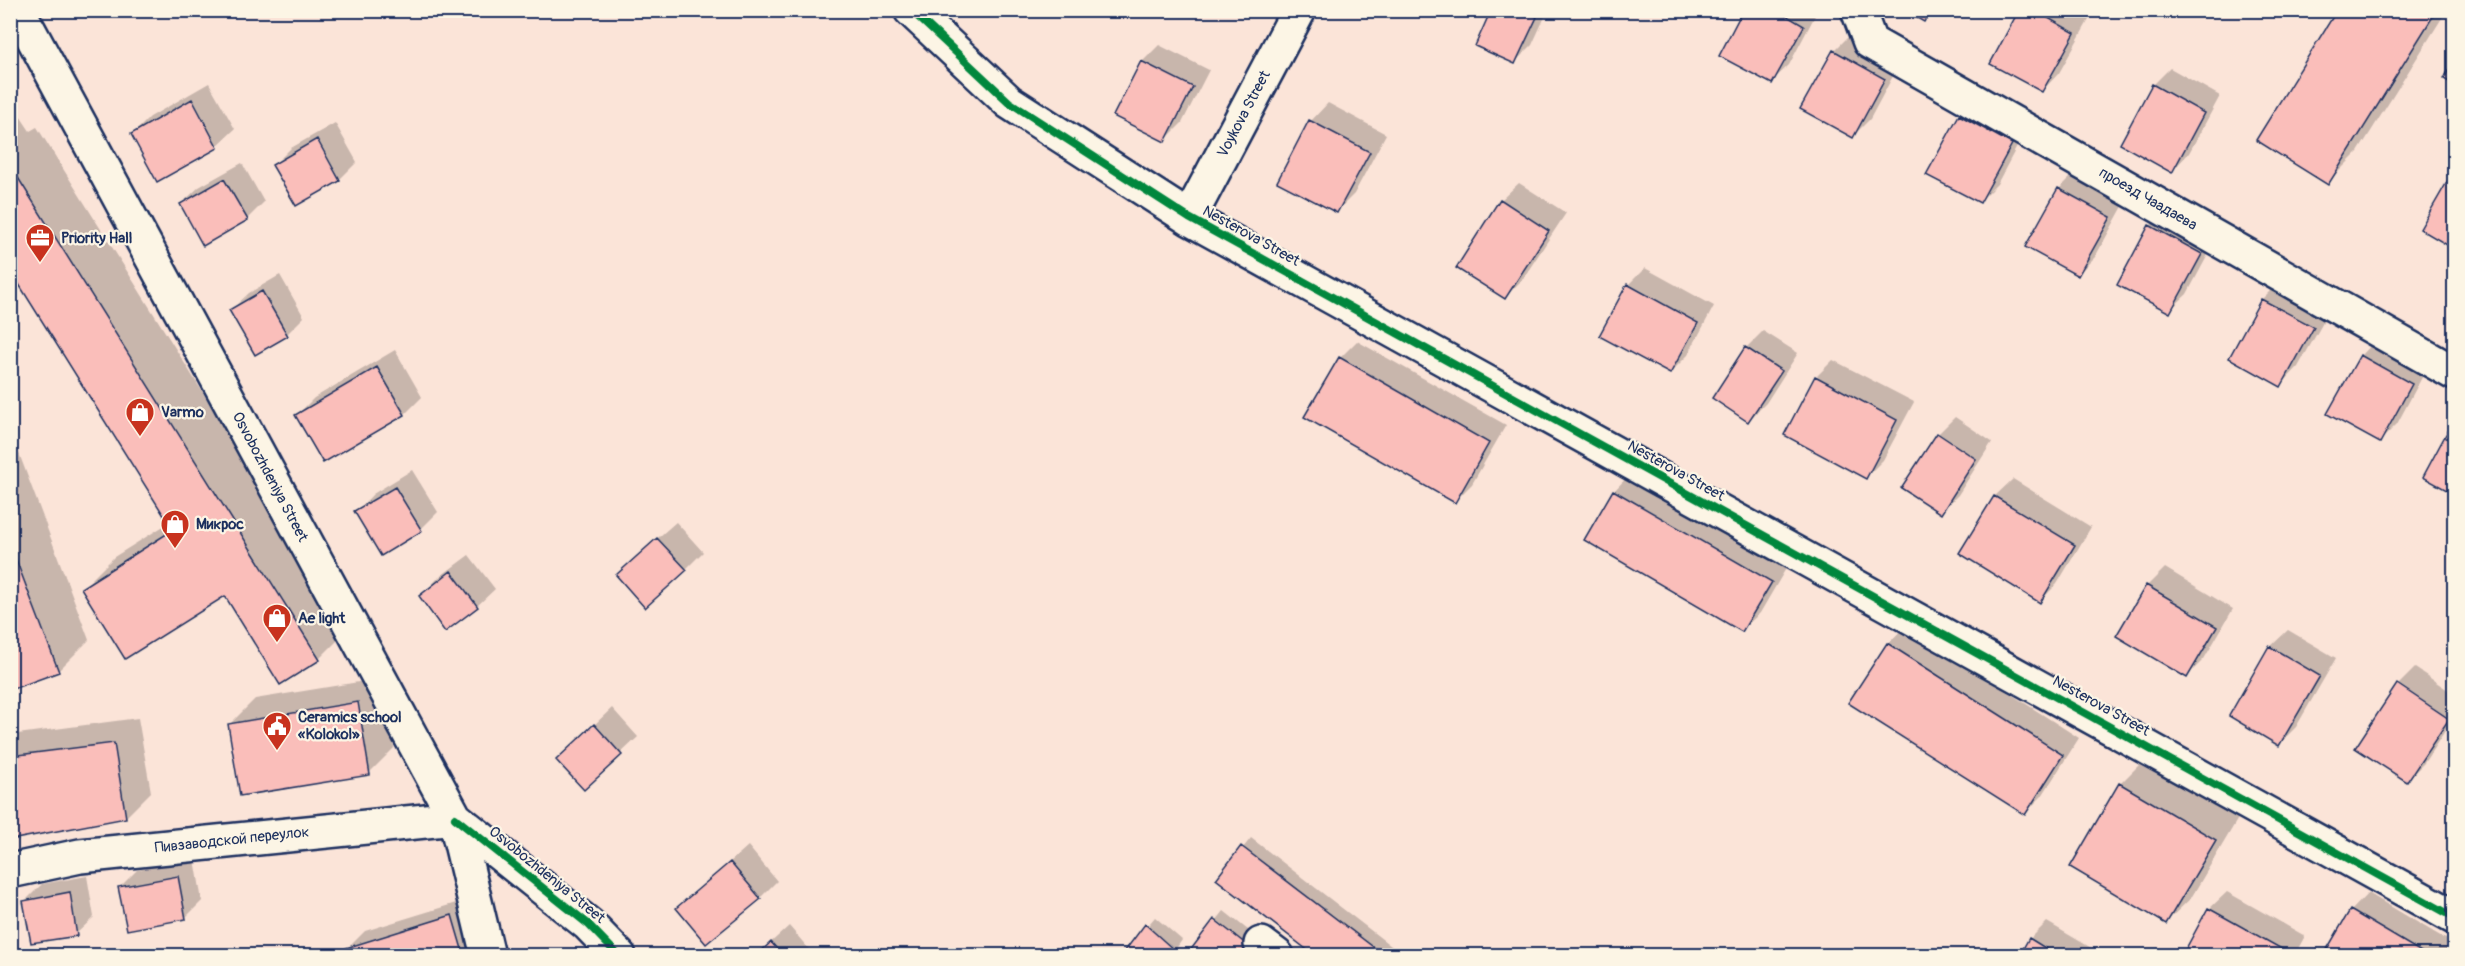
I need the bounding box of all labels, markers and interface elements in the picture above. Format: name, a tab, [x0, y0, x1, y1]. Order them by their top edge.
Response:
street label: Voykova Street	[1213, 67, 1275, 161]
street label: проезд Чаадаева	[2095, 163, 2201, 235]
street label: Nesterova Street	[1199, 201, 1304, 271]
office icon: Priority Hall	[24, 222, 56, 264]
place label: Priority Hall	[61, 229, 132, 248]
shop icon: Varmo	[124, 396, 156, 438]
place label: Varmo	[161, 403, 204, 422]
street label: Osvobozhdeniya Street	[228, 409, 313, 546]
street label: Nesterova Street	[1624, 436, 1729, 506]
shop icon: Микрос	[159, 508, 191, 550]
place label: Микрос	[196, 515, 244, 534]
shop icon: Ae light	[261, 602, 293, 644]
place label: Ae light	[298, 609, 346, 628]
street label: Nesterova Street	[2049, 671, 2154, 741]
place label: Ceramics school «Kolokol»	[298, 708, 402, 744]
public building icon: Ceramics school «Kolokol»	[261, 710, 293, 752]
street label: Пивзаводской переулок	[154, 822, 310, 858]
street label: Osvobozhdeniya Street	[485, 822, 610, 928]

